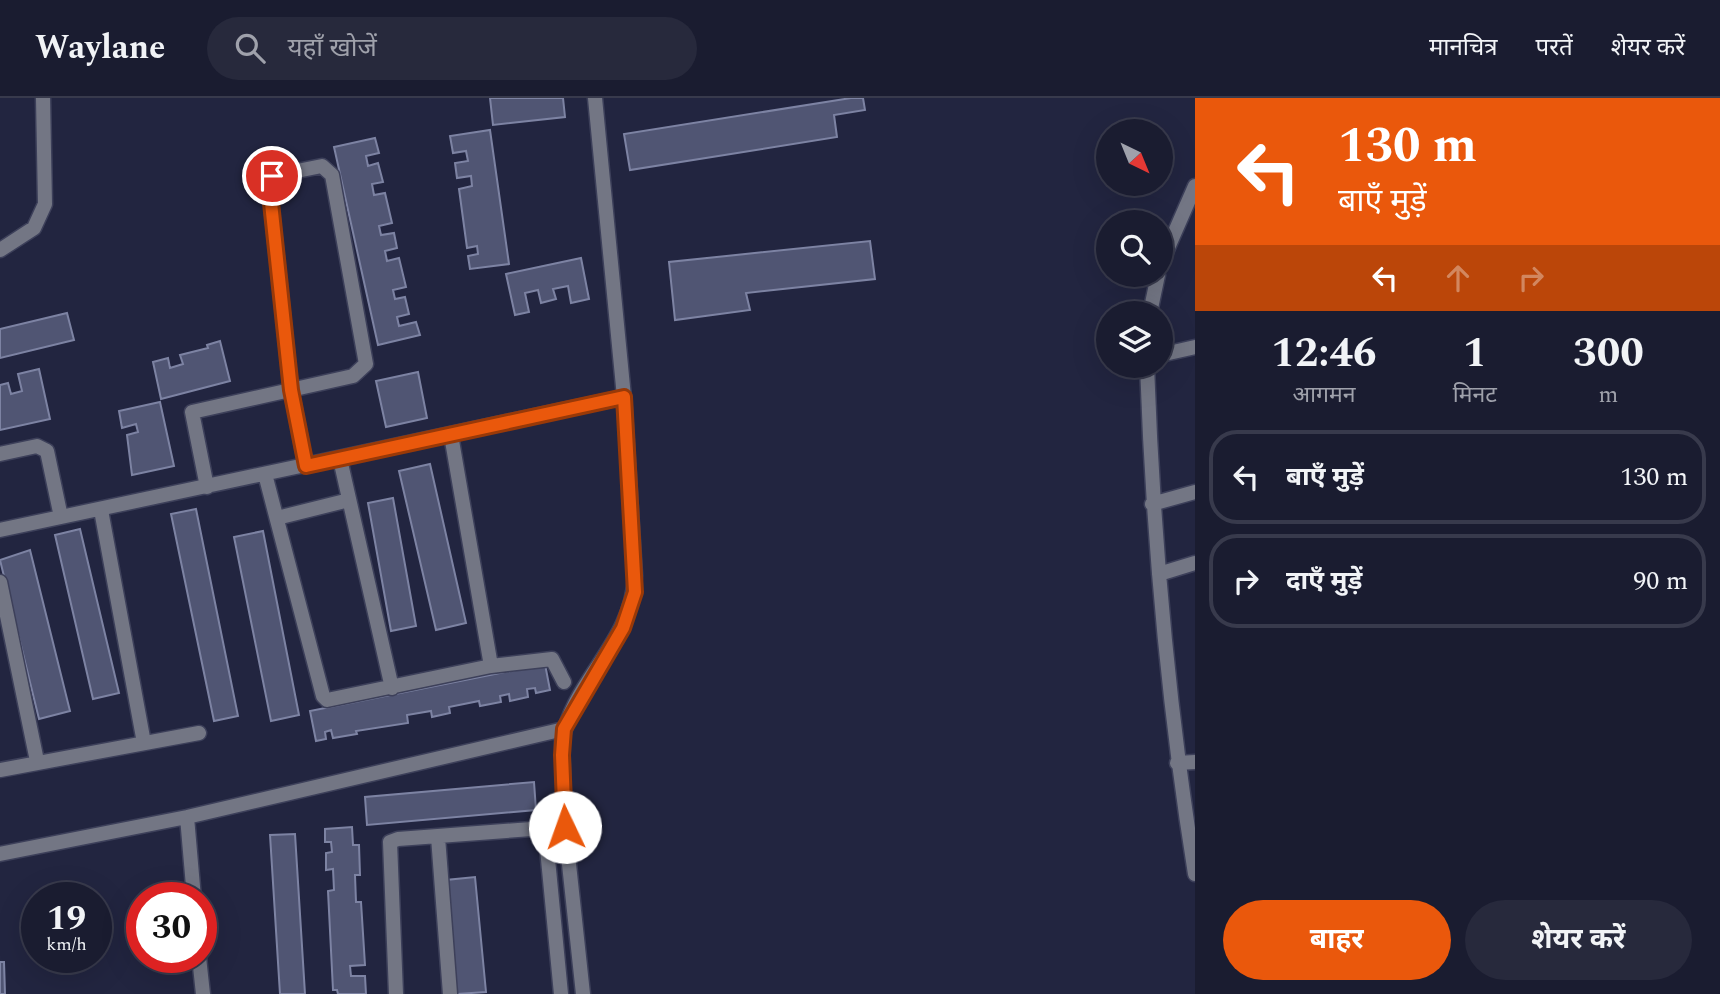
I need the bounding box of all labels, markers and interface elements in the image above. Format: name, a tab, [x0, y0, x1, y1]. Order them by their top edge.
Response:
search box	[207, 17, 697, 80]
text: Waylane	[35, 23, 165, 73]
text: यहाँ खोजें	[287, 28, 377, 68]
icon: search	[231, 29, 269, 67]
text: मानचित्र	[1429, 30, 1498, 66]
text: परतें	[1536, 30, 1573, 66]
text: शेयर करें	[1611, 30, 1685, 66]
text: 130 m	[1338, 109, 1477, 184]
north arrow	[1096, 119, 1172, 196]
map controls	[1096, 119, 1173, 378]
icon: left	[1223, 126, 1314, 217]
pin	[242, 146, 302, 206]
icon: arrive	[253, 157, 291, 195]
text: बाएँ मुड़ें	[1338, 177, 1427, 226]
button: search	[1096, 210, 1173, 287]
icon: left	[1366, 259, 1404, 297]
icon: ahead	[1439, 259, 1477, 297]
icon: right	[1512, 259, 1550, 297]
button: layers	[1096, 301, 1173, 378]
text: 12:46	[1271, 322, 1377, 385]
text: 1	[1463, 322, 1487, 385]
text: 300	[1573, 322, 1644, 385]
text: आगमन	[1292, 378, 1355, 413]
text: मिनट	[1453, 378, 1497, 413]
text: m	[1599, 378, 1618, 413]
text: बाएँ मुड़ें	[1286, 457, 1364, 497]
text: 130 m	[1620, 457, 1688, 497]
icon: left	[1227, 458, 1265, 496]
text: दाएँ मुड़ें	[1286, 561, 1362, 601]
text: 90 m	[1633, 561, 1688, 601]
icon: right	[1227, 562, 1265, 600]
position arrow	[528, 790, 602, 864]
speed limit sign: 30	[126, 882, 217, 973]
text: 19	[47, 892, 86, 945]
button: बाहर	[1223, 900, 1451, 980]
button: शेयर करें	[1465, 900, 1692, 980]
text: km/h	[46, 931, 87, 958]

